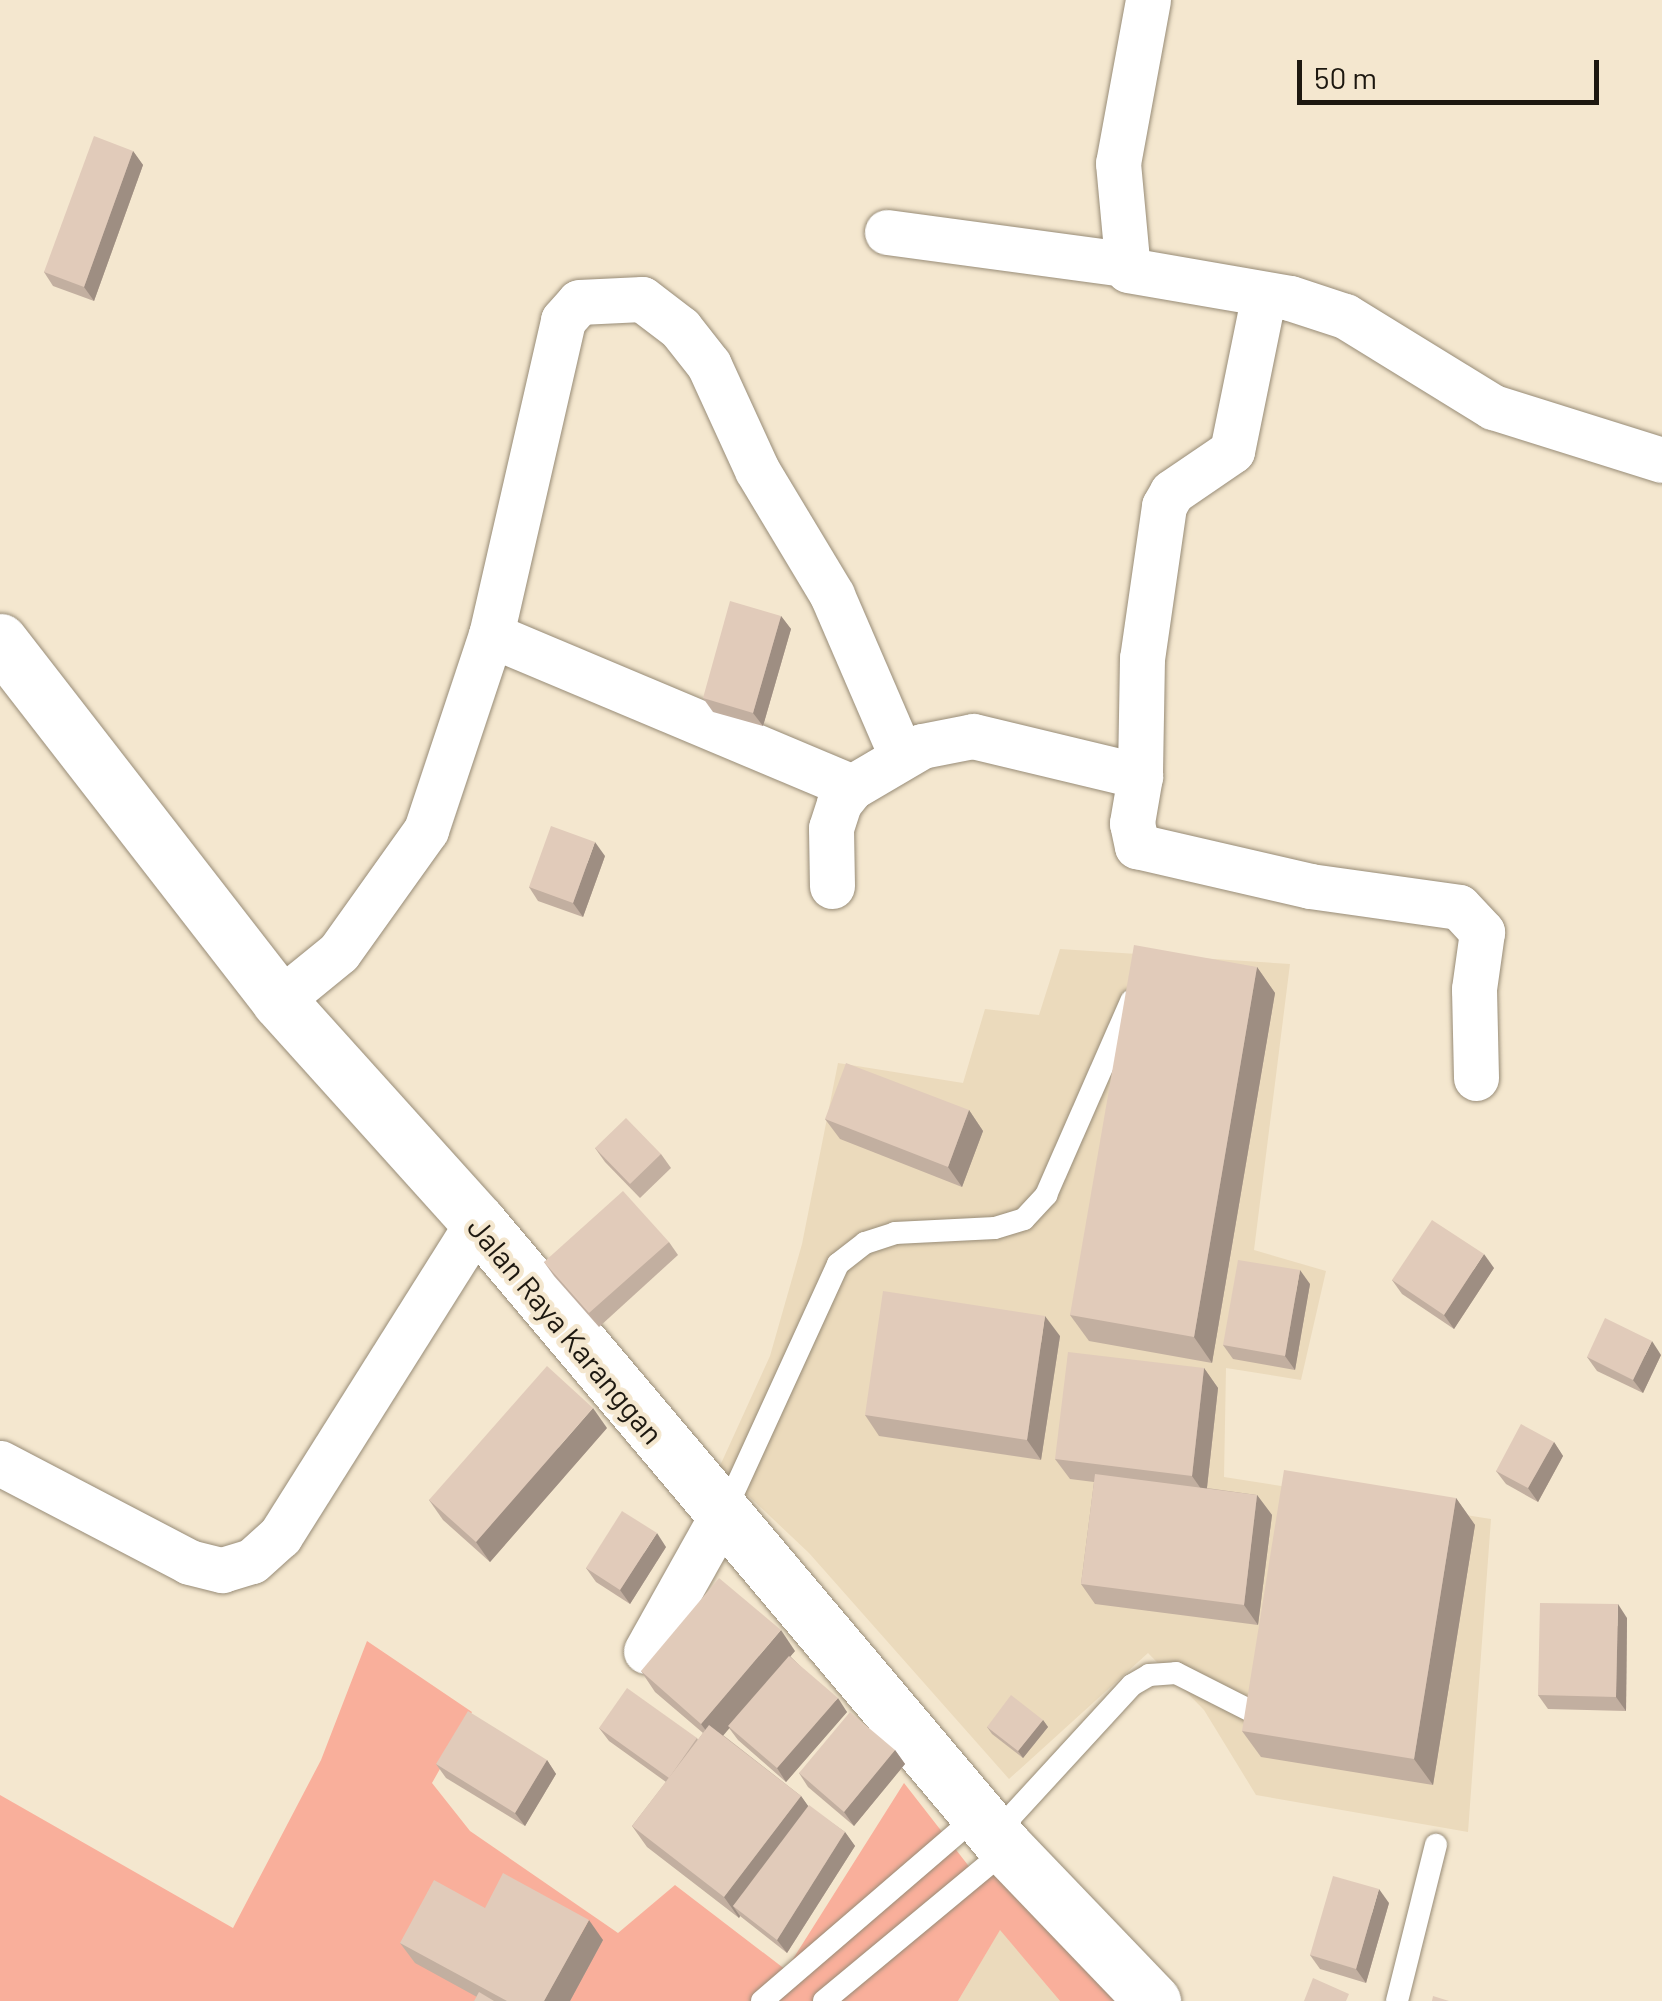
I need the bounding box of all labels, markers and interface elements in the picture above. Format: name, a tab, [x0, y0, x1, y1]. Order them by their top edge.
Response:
scale bar	[1302, 40, 1604, 102]
text: 50 m	[1314, 59, 1377, 95]
street label: Jalan Raya Karanggan	[461, 1209, 671, 1451]

